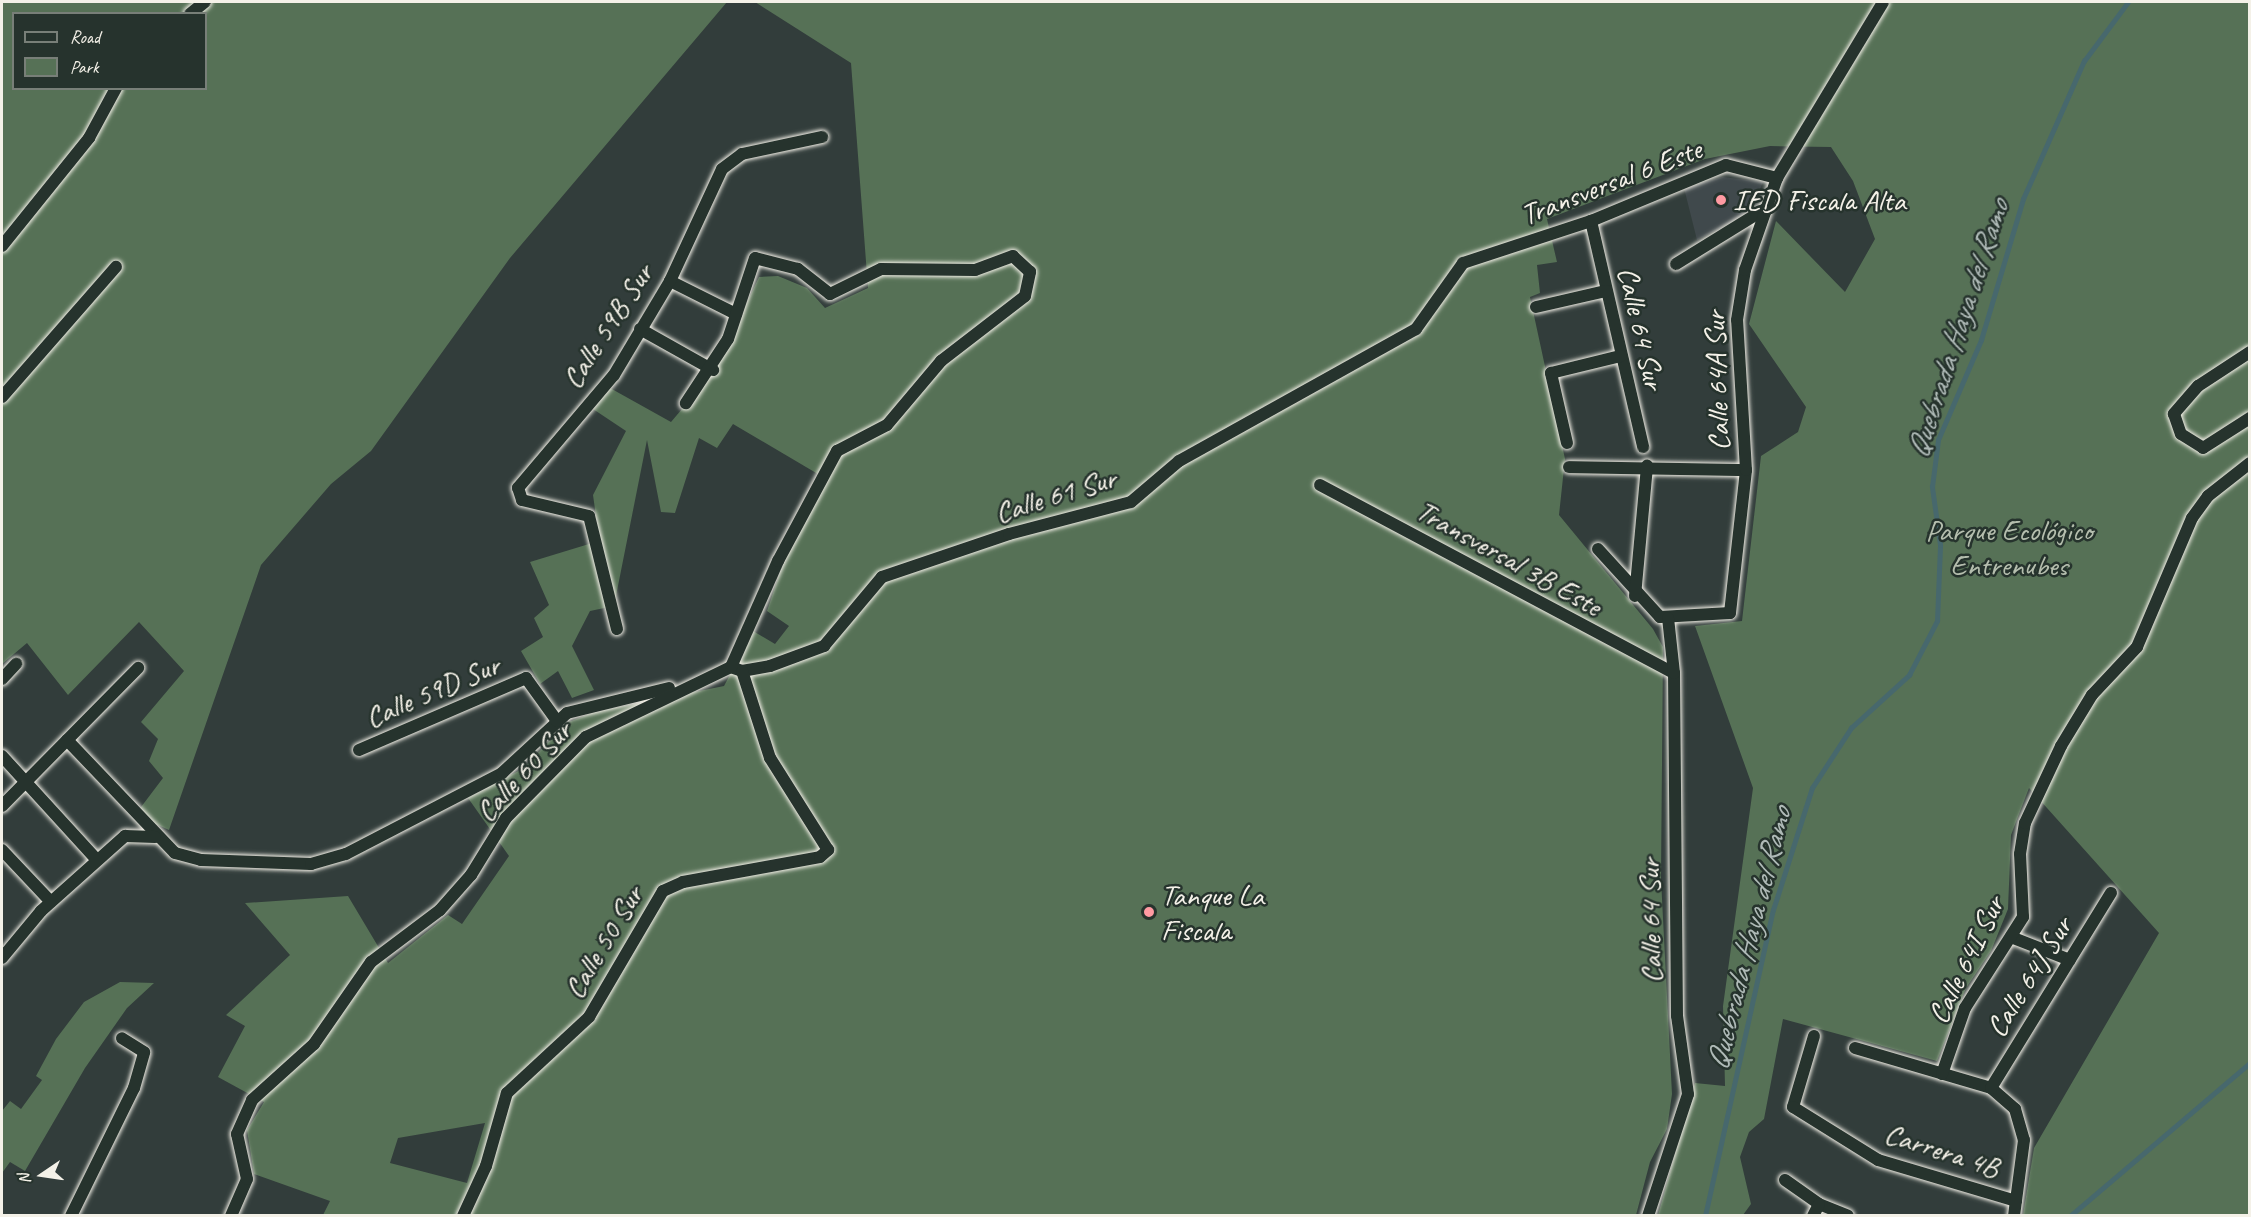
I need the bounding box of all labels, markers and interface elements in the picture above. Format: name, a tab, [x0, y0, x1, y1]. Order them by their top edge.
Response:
legend	[12, 12, 207, 90]
text: Road	[70, 26, 100, 48]
text: Park	[70, 56, 99, 78]
street label: Transversal 6 Este	[1516, 131, 1706, 233]
place label: IED Fiscala Alta	[1733, 182, 1906, 218]
marker: IED Fiscala Alta	[1714, 193, 1728, 207]
water label: Quebrada Haya del Ramo	[1898, 195, 2018, 463]
street label: Calle 59B Sur	[554, 257, 660, 395]
street label: Calle 64 Sur	[1609, 263, 1673, 393]
street label: Calle 64A Sur	[1697, 311, 1737, 451]
street label: Calle 61 Sur	[990, 460, 1120, 530]
street label: Transversal 3B Este	[1410, 492, 1608, 624]
park label: Parque Ecológico Entrenubes	[1926, 512, 2092, 582]
street label: Calle 59D Sur	[360, 647, 504, 735]
street label: Calle 60 Sur	[467, 713, 579, 829]
water label: Quebrada Haya del Ramo	[1698, 803, 1800, 1075]
street label: Calle 64 Sur	[1631, 858, 1669, 984]
place label: Tanque La Fiscala	[1161, 877, 1264, 948]
street label: Calle 50 Sur	[555, 879, 651, 1005]
street label: Calle 64I Sur	[1920, 891, 2012, 1029]
marker: Tanque La Fiscala	[1142, 905, 1156, 919]
street label: Calle 64J Sur	[1978, 911, 2080, 1043]
street label: Carrera 4B	[1880, 1115, 2004, 1185]
north arrow	[12, 1145, 72, 1205]
text: N	[14, 1172, 35, 1186]

